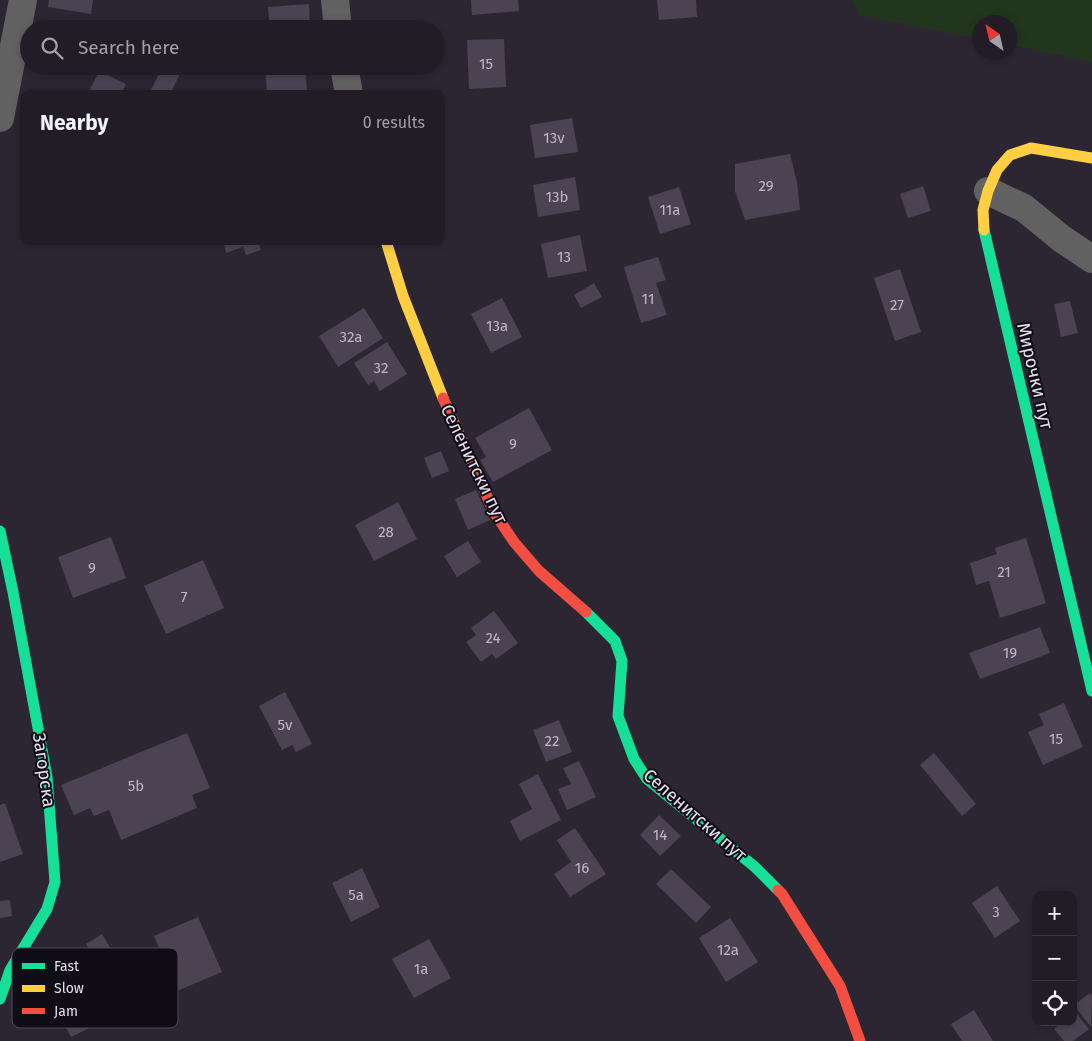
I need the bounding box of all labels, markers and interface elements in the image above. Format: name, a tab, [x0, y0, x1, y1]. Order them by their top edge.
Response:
north arrow	[972, 15, 1017, 60]
search box	[20, 20, 445, 75]
icon: search	[38, 34, 66, 62]
text: Search here	[78, 36, 179, 59]
house number: 15	[479, 55, 493, 73]
text: Nearby	[40, 110, 108, 136]
text: 0 results	[363, 113, 425, 132]
house number: 13v	[543, 129, 565, 147]
house number: 29	[758, 177, 774, 195]
house number: 13b	[546, 188, 568, 206]
house number: 11a	[660, 201, 680, 219]
house number: 13	[557, 248, 571, 266]
house number: 11	[642, 290, 654, 308]
house number: 27	[890, 296, 904, 314]
house number: 13a	[486, 317, 508, 335]
street label: Мирочки пут	[1012, 321, 1058, 432]
house number: 32a	[340, 328, 362, 346]
house number: 32	[374, 359, 388, 377]
street label: Селенитски пут	[436, 401, 513, 528]
house number: 9	[509, 435, 517, 453]
house number: 28	[378, 523, 394, 541]
house number: 9	[88, 559, 96, 577]
house number: 21	[997, 563, 1011, 581]
house number: 7	[181, 588, 188, 606]
house number: 24	[485, 629, 501, 647]
house number: 19	[1003, 644, 1017, 662]
house number: 5v	[278, 716, 293, 734]
house number: 15	[1049, 730, 1063, 748]
street label: Загорска	[28, 731, 60, 809]
house number: 22	[545, 732, 559, 750]
street label: Селенитски пут	[639, 764, 752, 866]
house number: 5b	[128, 777, 144, 795]
house number: 14	[653, 826, 667, 844]
house number: 16	[575, 859, 589, 877]
house number: 5a	[348, 886, 364, 904]
map controls	[1032, 891, 1077, 1026]
button: +	[1032, 891, 1077, 936]
house number: 3	[992, 903, 1000, 921]
button: −	[1032, 936, 1077, 981]
house number: 12a	[717, 941, 739, 959]
legend	[12, 948, 178, 1028]
text: Fast	[54, 958, 80, 975]
house number: 1a	[414, 960, 428, 978]
text: Slow	[54, 980, 84, 997]
button: locate	[1032, 981, 1077, 1026]
text: Jam	[54, 1003, 78, 1020]

